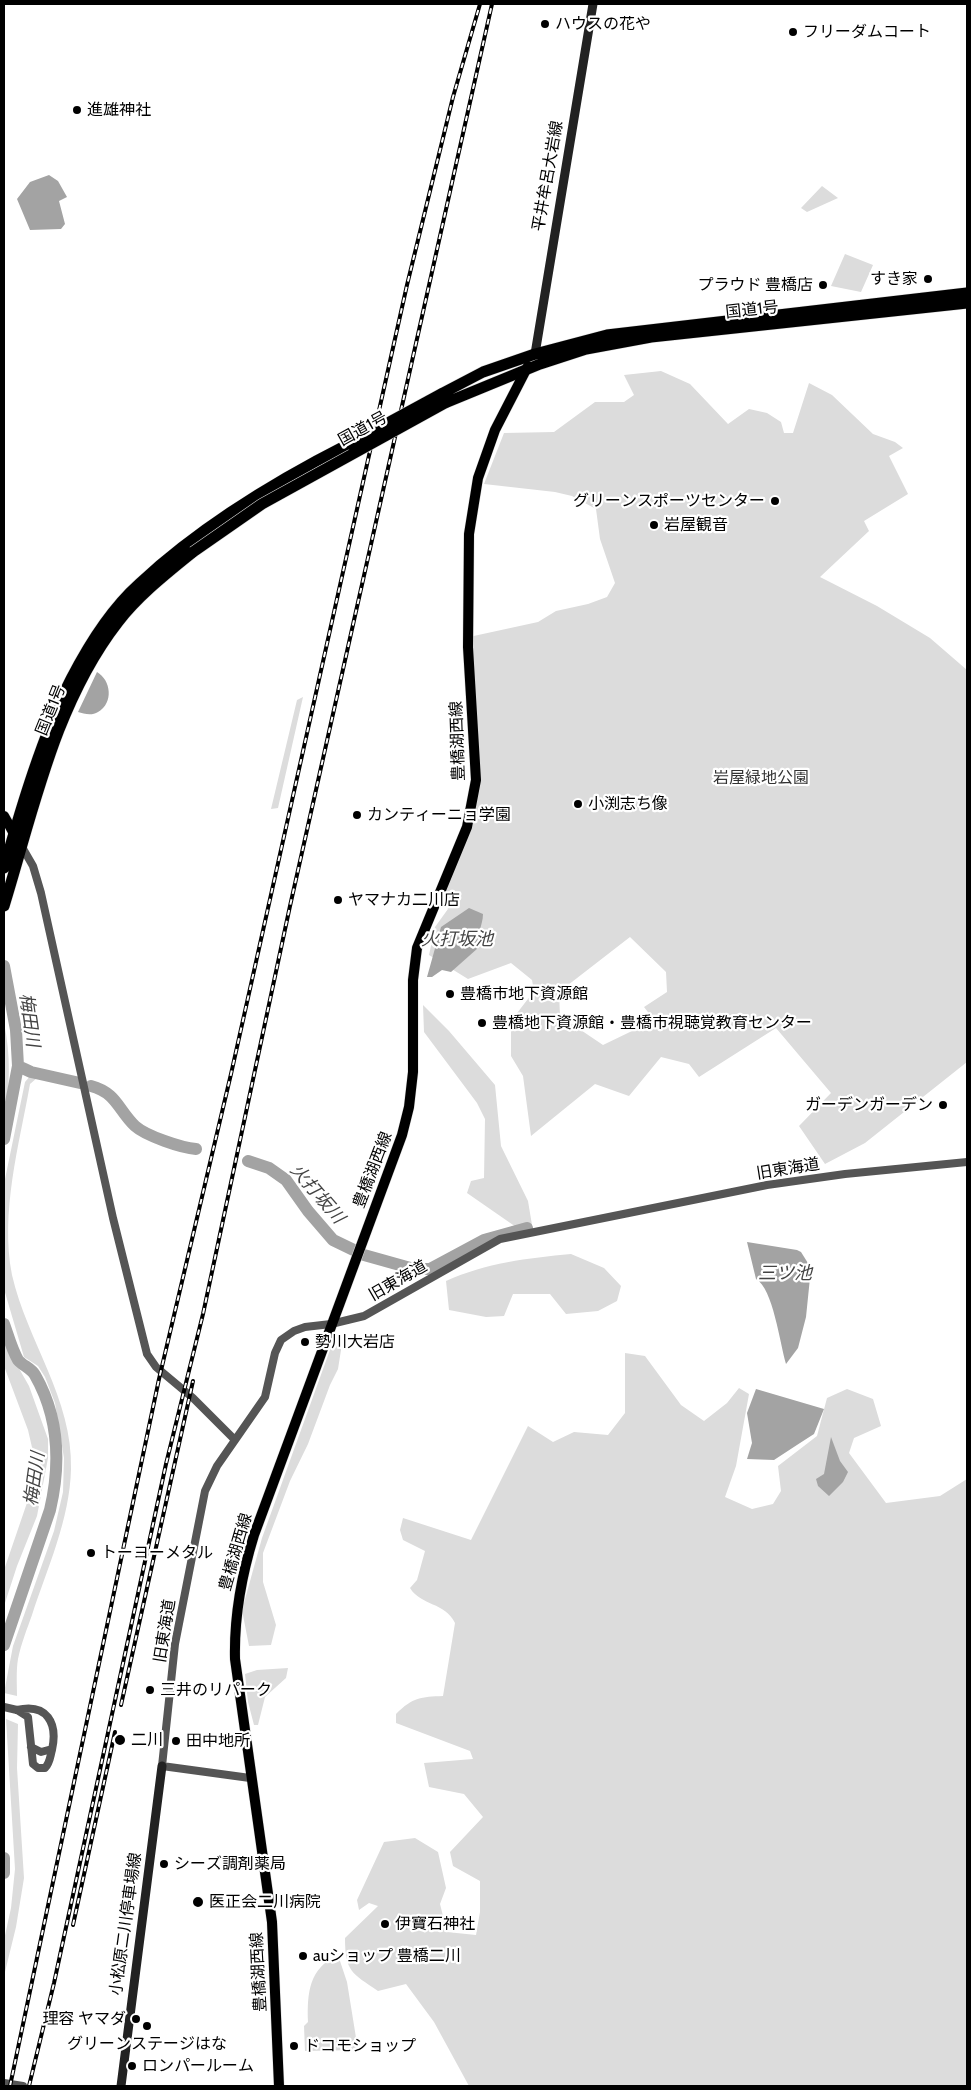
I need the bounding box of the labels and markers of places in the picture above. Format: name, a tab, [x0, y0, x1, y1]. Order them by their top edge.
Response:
place label: ハウスの花や	[555, 14, 651, 34]
marker: ハウスの花や	[539, 18, 551, 30]
place label: フリーダムコート	[803, 22, 931, 42]
marker: フリーダムコート	[787, 26, 799, 38]
place label: 進雄神社	[87, 100, 151, 120]
marker: 進雄神社	[71, 104, 83, 116]
place label: すき家	[870, 269, 918, 289]
marker: すき家	[922, 273, 934, 285]
place label: プラウド 豊橋店	[697, 275, 813, 295]
marker: プラウド 豊橋店	[817, 279, 829, 291]
place label: グリーンスポーツセンター	[573, 491, 765, 511]
marker: グリーンスポーツセンター	[769, 495, 781, 507]
place label: 岩屋観音	[664, 515, 728, 535]
marker: 岩屋観音	[648, 519, 660, 531]
place label: 小渕志ち像	[588, 794, 668, 814]
marker: 小渕志ち像	[572, 798, 584, 810]
place label: カンティーニョ学園	[367, 805, 511, 825]
marker: カンティーニョ学園	[351, 809, 363, 821]
place label: ヤマナカ二川店	[348, 890, 460, 910]
marker: ヤマナカ二川店	[332, 894, 344, 906]
place label: 豊橋市地下資源館	[460, 984, 588, 1004]
marker: 豊橋市地下資源館	[444, 988, 456, 1000]
place label: 豊橋地下資源館・豊橋市視聴覚教育センター	[492, 1013, 812, 1033]
marker: 豊橋地下資源館・豊橋市視聴覚教育センター	[476, 1017, 488, 1029]
place label: ガーデンガーデン	[805, 1095, 933, 1115]
marker: ガーデンガーデン	[937, 1099, 949, 1111]
place label: 勢川大岩店	[315, 1332, 395, 1352]
marker: 勢川大岩店	[299, 1336, 311, 1348]
place label: トーヨーメタル	[101, 1543, 213, 1563]
marker: トーヨーメタル	[85, 1547, 97, 1559]
place label: 三井のリパーク	[160, 1680, 272, 1700]
marker: 三井のリパーク	[144, 1684, 156, 1696]
place label: 二川	[131, 1730, 163, 1750]
place label: 田中地所	[186, 1731, 250, 1751]
marker: 二川	[113, 1733, 127, 1747]
marker: 田中地所	[170, 1735, 182, 1747]
place label: シーズ調剤薬局	[174, 1854, 286, 1874]
marker: シーズ調剤薬局	[158, 1858, 170, 1870]
place label: 医正会二川病院	[209, 1892, 321, 1912]
marker: 医正会二川病院	[191, 1895, 205, 1909]
place label: 伊寶石神社	[395, 1914, 475, 1934]
marker: 伊寶石神社	[379, 1918, 391, 1930]
place label: auショップ 豊橋二川	[313, 1946, 461, 1966]
marker: auショップ 豊橋二川	[297, 1950, 309, 1962]
place label: 理容 ヤマダ	[42, 2009, 126, 2029]
marker: 理容 ヤマダ	[130, 2013, 142, 2025]
marker: グリーンステージはな	[141, 2020, 153, 2032]
place label: グリーンステージはな	[67, 2034, 227, 2054]
place label: ドコモショップ	[304, 2036, 416, 2056]
marker: ドコモショップ	[288, 2040, 300, 2052]
place label: ロンパールーム	[142, 2056, 254, 2076]
marker: ロンパールーム	[126, 2060, 138, 2072]

